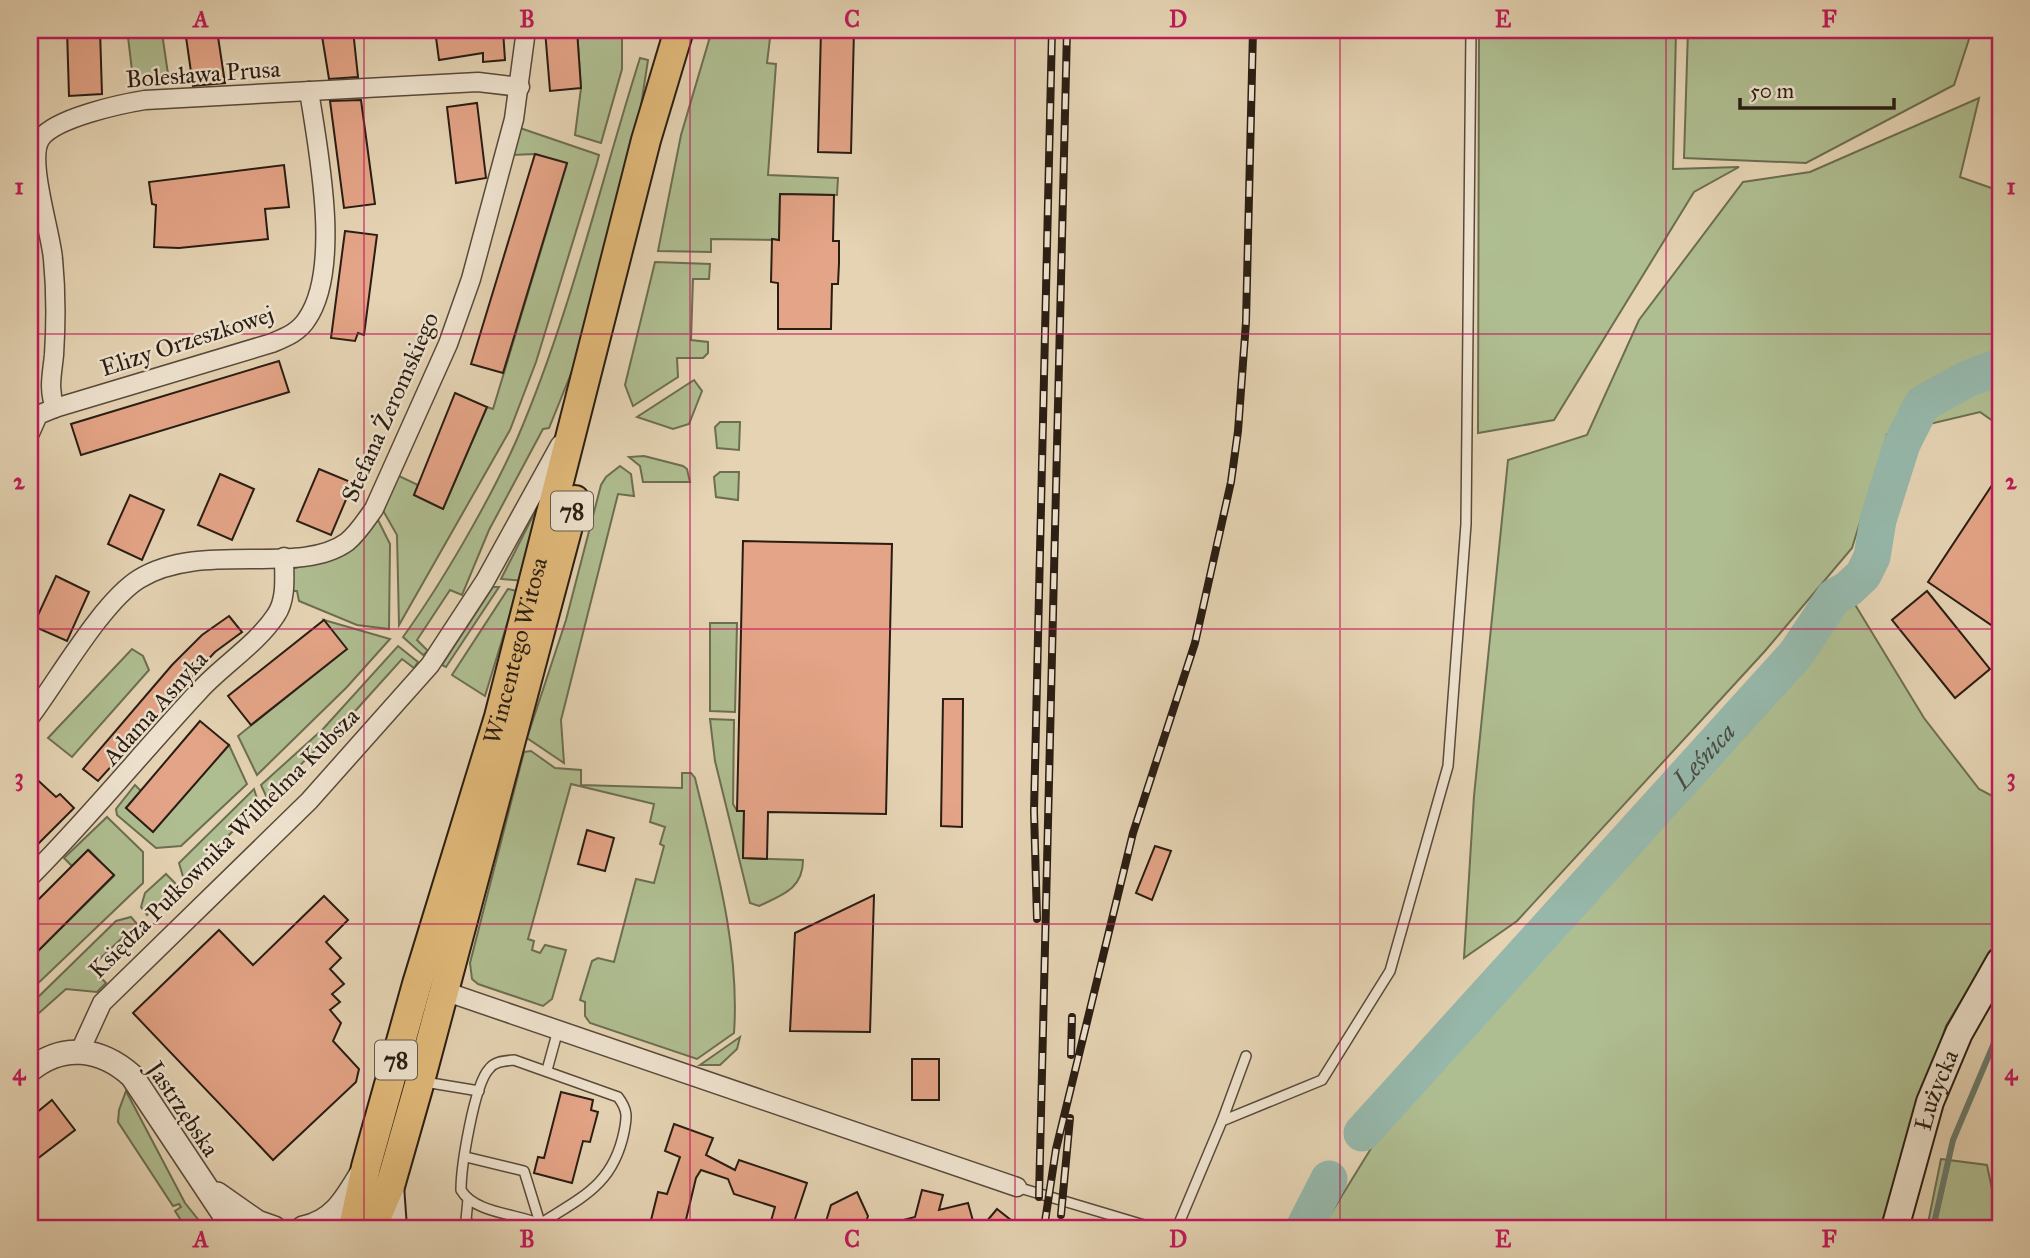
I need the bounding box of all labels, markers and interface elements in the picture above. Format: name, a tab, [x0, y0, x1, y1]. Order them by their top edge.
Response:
text: A	[191, 5, 209, 33]
text: B	[519, 5, 535, 33]
text: C	[844, 5, 860, 33]
text: D	[1169, 5, 1187, 33]
text: E	[1495, 5, 1512, 33]
text: F	[1821, 5, 1837, 33]
street label: Bolesława Prusa	[125, 54, 282, 94]
scale bar	[1740, 66, 1894, 110]
text: 50 m	[1750, 78, 1795, 104]
text: 1	[14, 172, 24, 200]
text: 1	[2006, 172, 2016, 200]
street label: Elizy Orzeszkowej	[97, 299, 277, 383]
street label: Stefana Żeromskiego	[335, 307, 445, 507]
text: 2	[13, 467, 25, 495]
text: 2	[2005, 467, 2017, 495]
road number: 78	[551, 491, 593, 530]
street label: Wincentego Witosa	[477, 553, 554, 748]
street label: Adama Asnyka	[95, 644, 215, 772]
street label: Księdza Pułkownika Wilhelma Kubsza	[82, 701, 366, 985]
water label: Leśnica	[1665, 716, 1742, 797]
text: 3	[14, 763, 24, 792]
text: 3	[2006, 763, 2016, 792]
road number: 78	[375, 1040, 417, 1079]
street label: Łużycka	[1908, 1044, 1966, 1134]
street label: Jastrzębska	[139, 1053, 226, 1163]
text: 4	[13, 1058, 27, 1086]
text: 4	[2005, 1058, 2019, 1086]
text: A	[191, 1225, 209, 1253]
text: B	[519, 1225, 535, 1253]
text: C	[844, 1225, 860, 1253]
text: D	[1169, 1225, 1187, 1253]
text: E	[1495, 1225, 1512, 1253]
text: F	[1821, 1225, 1837, 1253]

